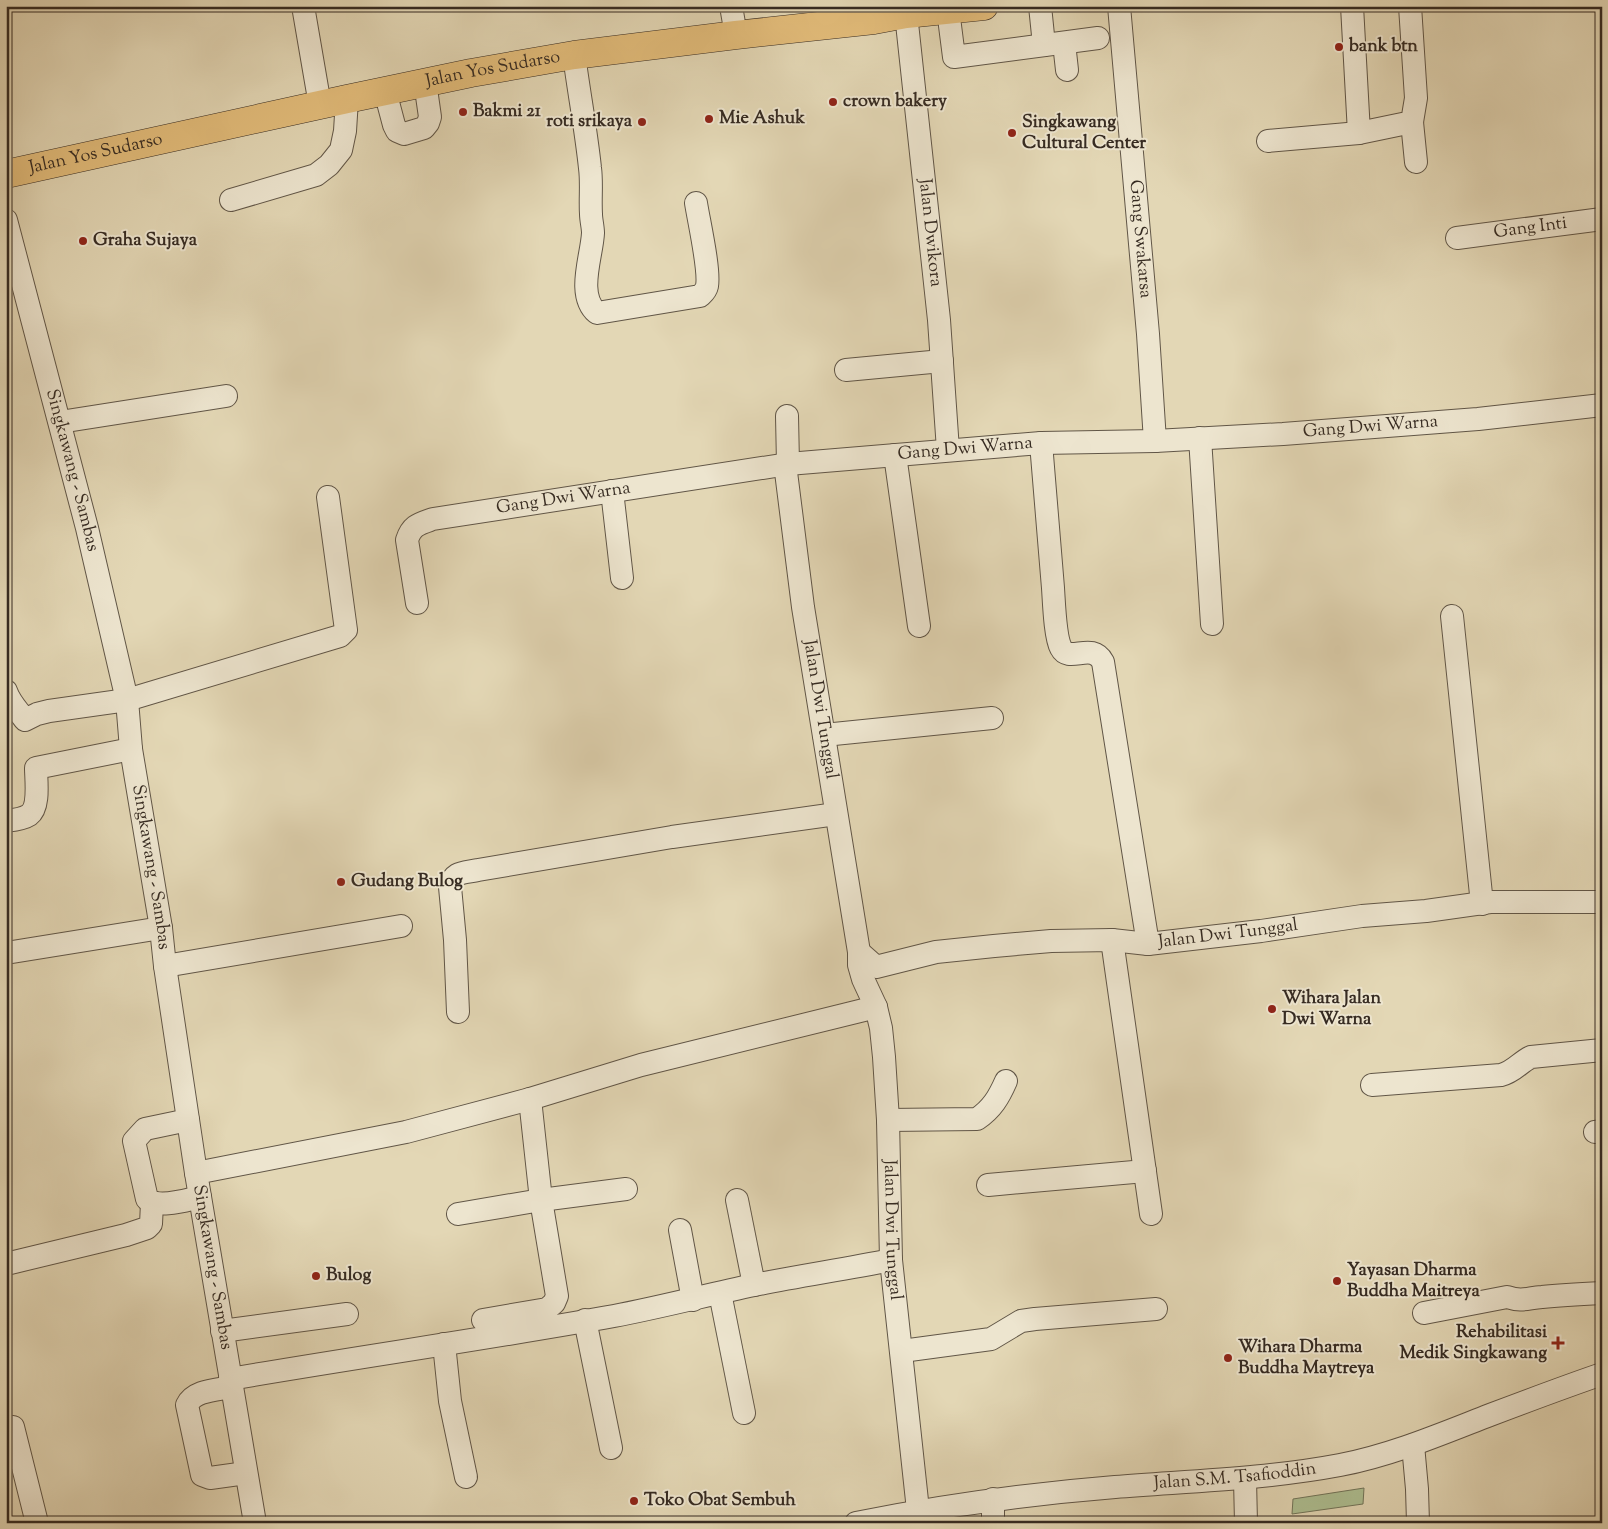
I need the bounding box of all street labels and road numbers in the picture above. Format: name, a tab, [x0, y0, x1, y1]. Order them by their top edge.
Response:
street label: Jalan Yos Sudarso	[422, 45, 562, 95]
street label: Jalan Yos Sudarso	[26, 127, 165, 182]
street label: Jalan Dwikora	[911, 176, 948, 288]
street label: Gang Swakarsa	[1121, 179, 1158, 299]
street label: Gang Inti	[1492, 211, 1569, 246]
street label: Singkawang - Sambas	[38, 386, 105, 554]
street label: Gang Dwi Warna	[1302, 409, 1439, 445]
street label: Gang Dwi Warna	[897, 431, 1034, 468]
street label: Gang Dwi Warna	[494, 476, 632, 522]
street label: Jalan Dwi Tunggal	[795, 637, 844, 781]
street label: Singkawang - Sambas	[124, 783, 176, 951]
street label: Jalan Dwi Tunggal	[1156, 913, 1300, 956]
street label: Jalan Dwi Tunggal	[876, 1158, 908, 1302]
street label: Singkawang - Sambas	[185, 1183, 239, 1352]
street label: Jalan S.M. Tsafioddin	[1152, 1456, 1318, 1497]

